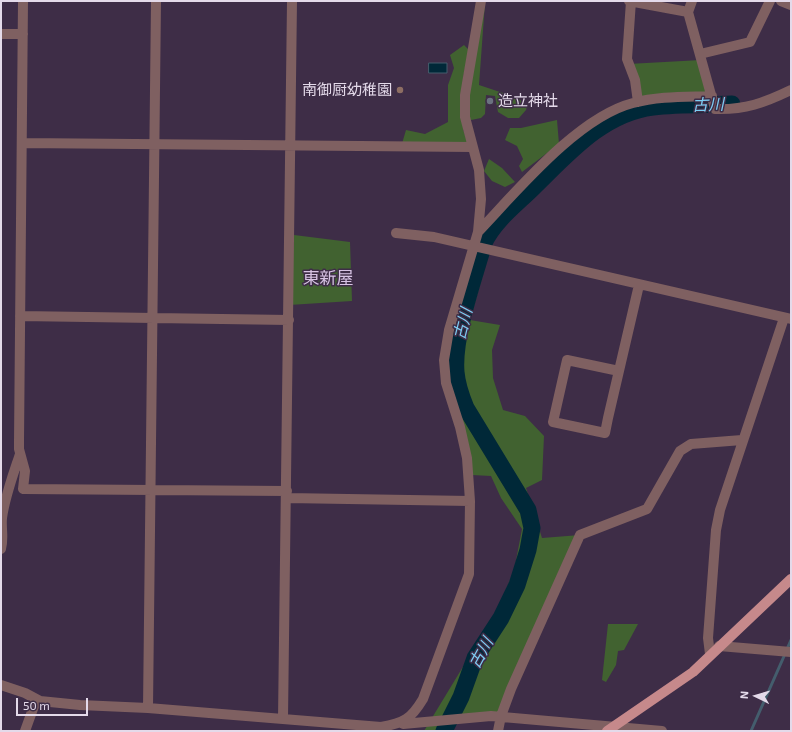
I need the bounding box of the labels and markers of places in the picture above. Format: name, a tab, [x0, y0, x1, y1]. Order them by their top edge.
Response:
place label: 南御厨幼稚園	[302, 81, 392, 99]
marker: 南御厨幼稚園	[395, 85, 405, 95]
place label: 造立神社	[498, 92, 558, 110]
marker: 造立神社	[485, 96, 495, 106]

